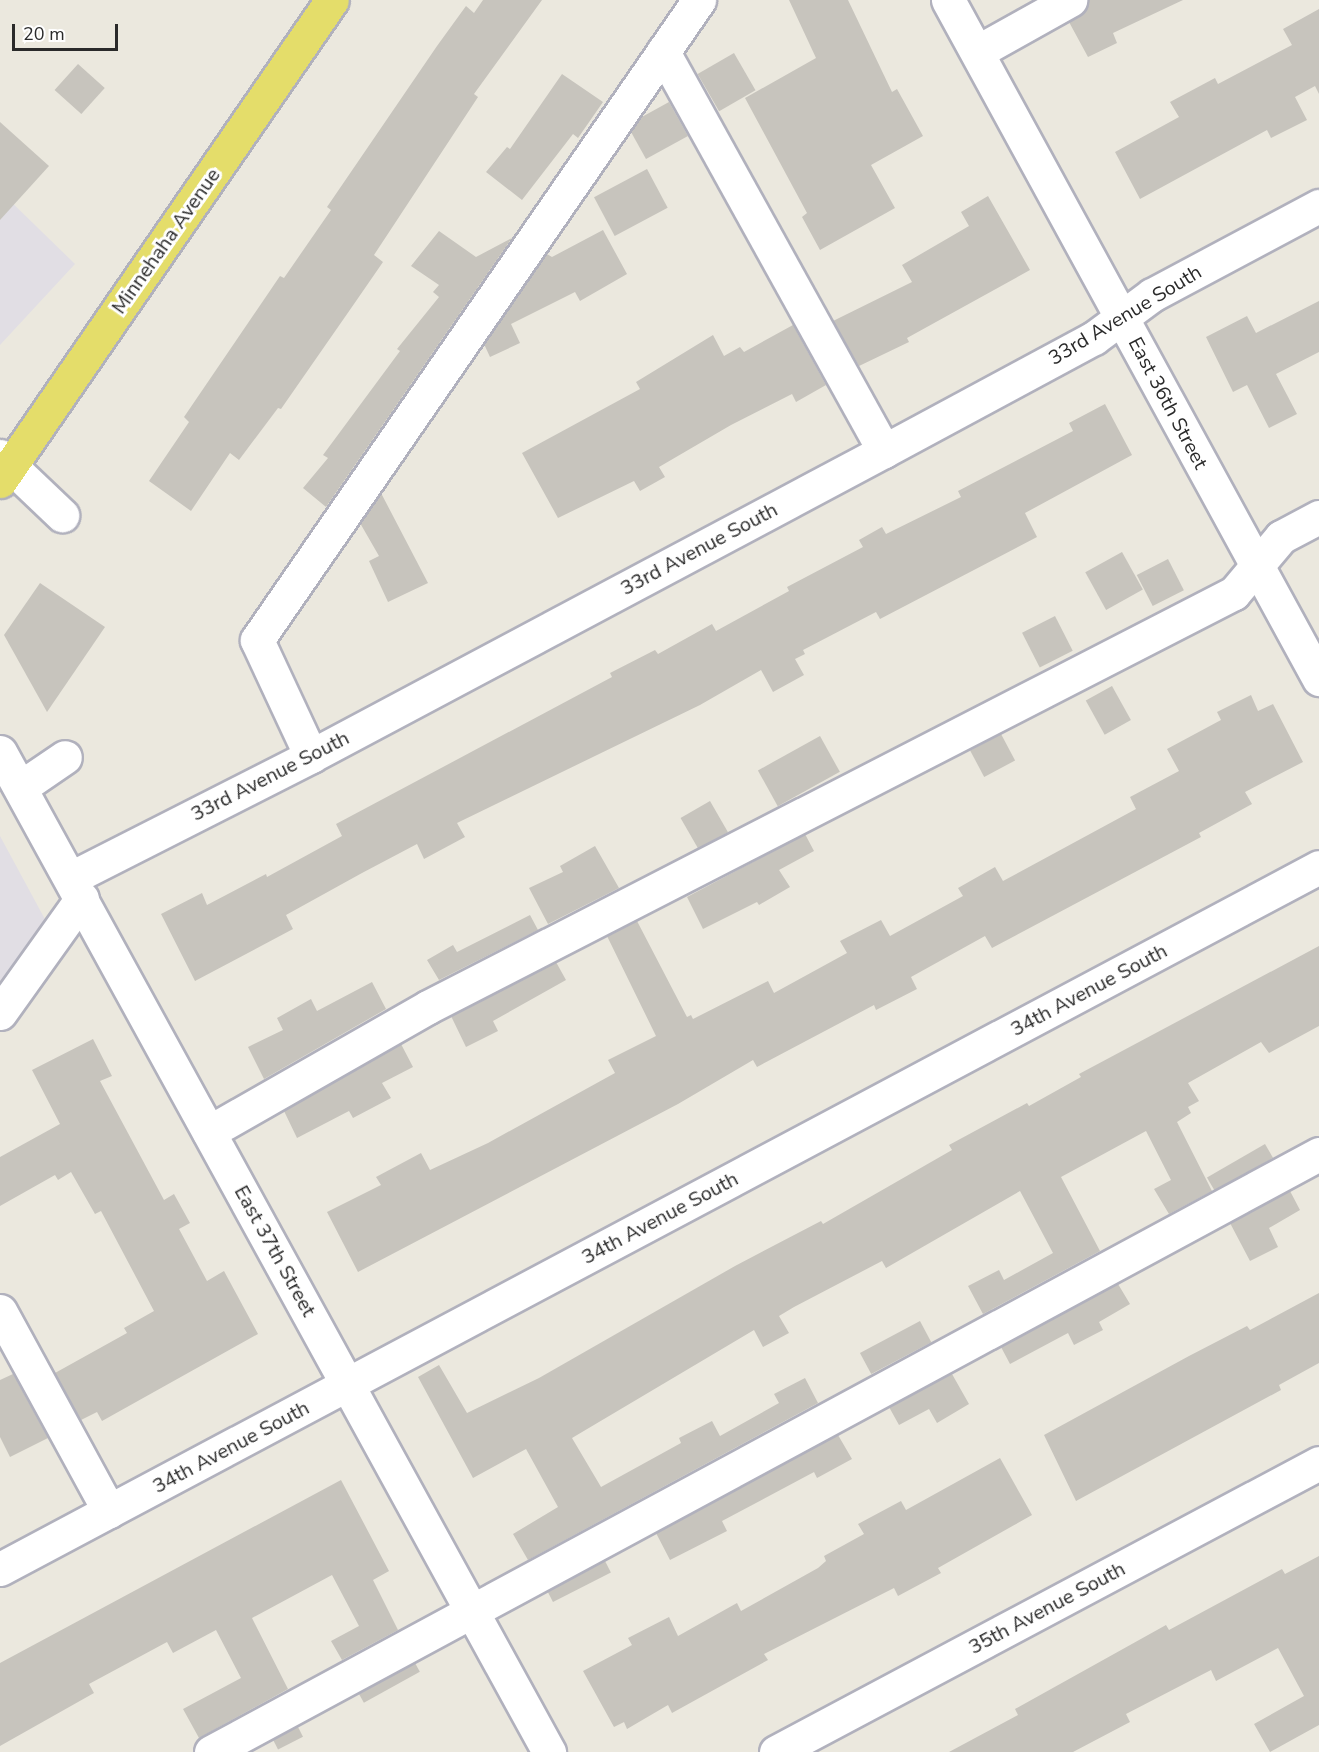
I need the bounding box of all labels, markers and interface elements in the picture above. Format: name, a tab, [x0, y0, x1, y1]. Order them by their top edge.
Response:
scale bar	[15, 12, 122, 50]
text: 20 m	[23, 22, 65, 46]
street label: Minnehaha Avenue	[107, 164, 225, 318]
street label: 33rd Avenue South	[1044, 260, 1206, 370]
street label: East 36th Street	[1123, 333, 1213, 473]
street label: 33rd Avenue South	[617, 498, 781, 600]
street label: 33rd Avenue South	[187, 726, 353, 826]
street label: 34th Avenue South	[1007, 939, 1171, 1041]
street label: 34th Avenue South	[578, 1167, 742, 1269]
street label: East 37th Street	[229, 1181, 321, 1321]
street label: 34th Avenue South	[149, 1396, 313, 1498]
street label: 35th Avenue South	[965, 1557, 1129, 1659]

